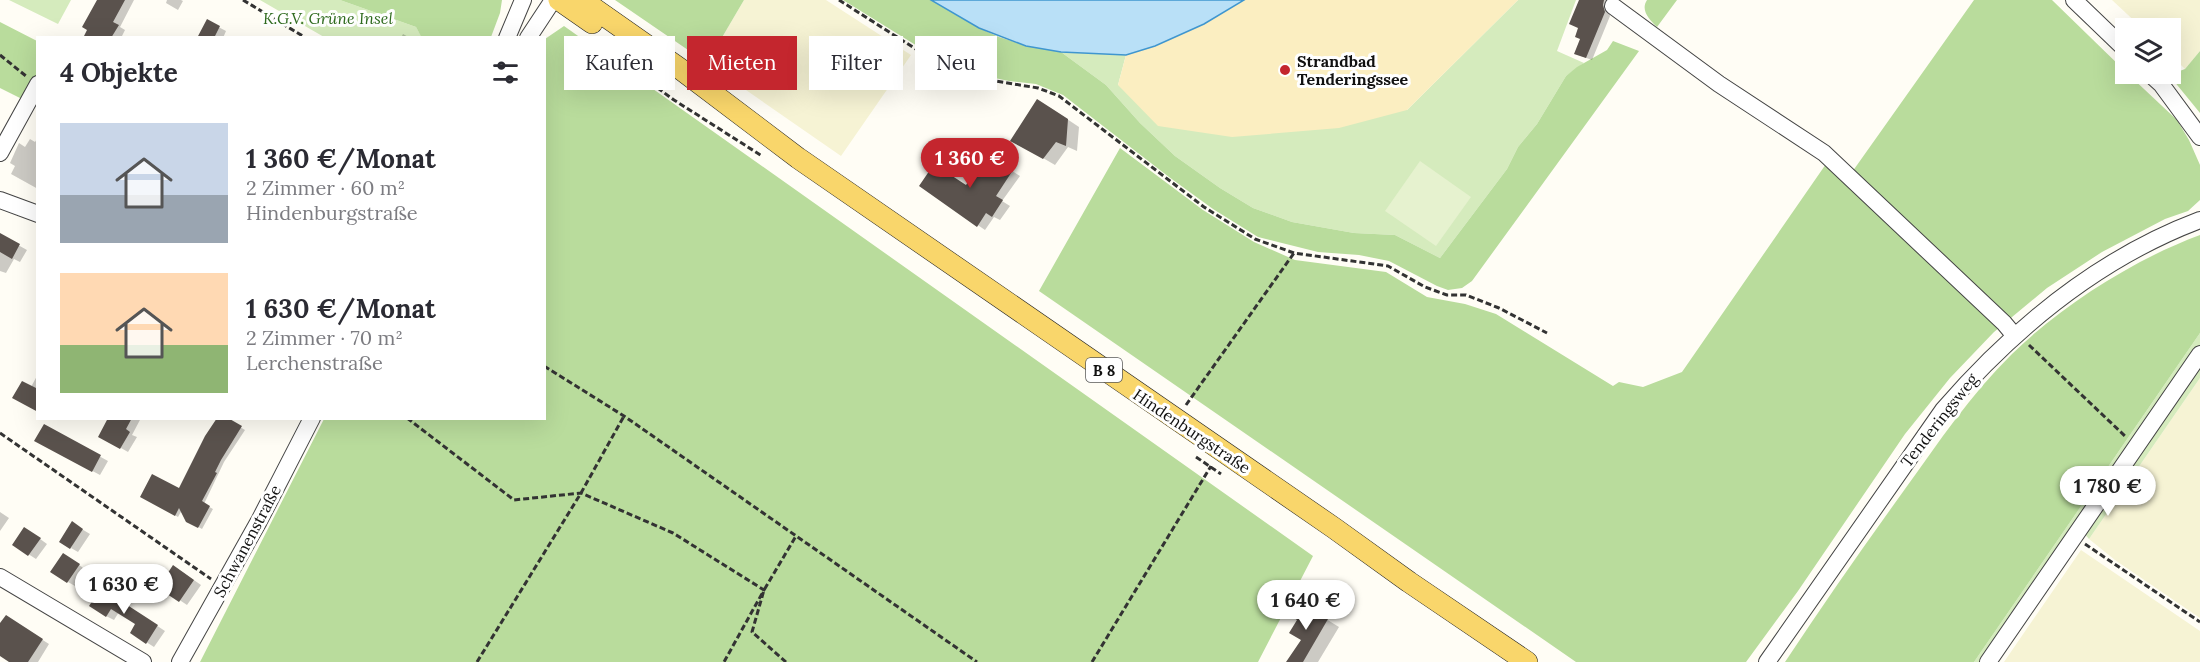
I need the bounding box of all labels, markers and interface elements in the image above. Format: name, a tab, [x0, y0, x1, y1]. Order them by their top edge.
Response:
park label: K.G.V. Grüne Insel	[263, 8, 393, 28]
map controls	[2115, 18, 2181, 84]
button: layers	[2115, 18, 2181, 84]
chip: Kaufen	[564, 36, 675, 90]
chip: Mieten	[687, 36, 797, 90]
chip: Filter	[809, 36, 903, 90]
chip: Neu	[915, 36, 997, 90]
place label: Strandbad Tenderingssee	[1297, 51, 1409, 89]
text: 4 Objekte	[60, 56, 178, 89]
icon: filters	[489, 56, 522, 89]
marker: Strandbad Tenderingssee	[1278, 63, 1292, 77]
pin: 1 360 €	[915, 138, 1025, 189]
text: 1 360 €/Monat	[246, 142, 436, 175]
text: 1 360 €	[935, 145, 1005, 170]
icon: home	[108, 147, 180, 219]
text: 2 Zimmer · 60 m²	[246, 175, 405, 200]
text: Hindenburgstraße	[246, 200, 418, 225]
text: 1 630 €/Monat	[246, 292, 436, 325]
icon: home	[108, 297, 180, 369]
text: 2 Zimmer · 70 m²	[246, 325, 403, 350]
text: Lerchenstraße	[246, 350, 383, 375]
road number: B 8	[1086, 358, 1122, 382]
street label: Tenderingsweg	[1896, 368, 1983, 471]
street label: Hindenburgstraße	[1129, 384, 1255, 478]
pin: 1 780 €	[2053, 466, 2163, 517]
text: 1 780 €	[2074, 473, 2142, 498]
street label: Schwanenstraße	[209, 481, 285, 601]
pin: 1 630 €	[69, 564, 179, 615]
text: 1 630 €	[89, 571, 159, 596]
pin: 1 640 €	[1251, 580, 1361, 631]
text: 1 640 €	[1271, 587, 1341, 612]

